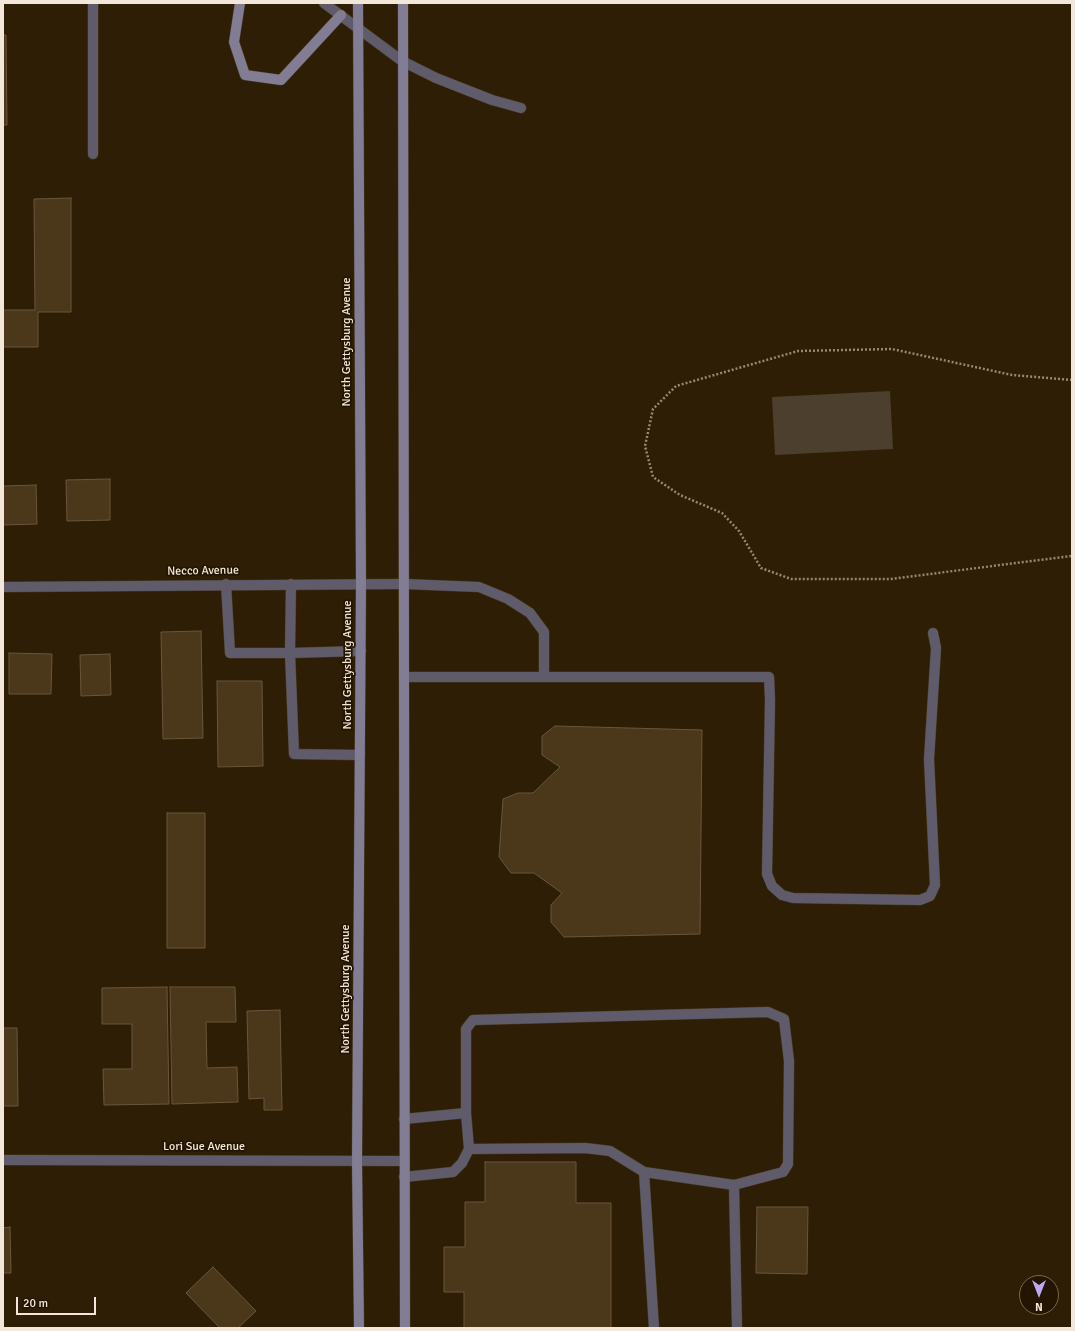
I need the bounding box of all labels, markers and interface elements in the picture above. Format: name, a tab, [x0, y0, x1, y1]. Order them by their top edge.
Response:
street label: North Gettysburg Avenue	[340, 277, 354, 407]
street label: Necco Avenue	[167, 563, 239, 579]
street label: North Gettysburg Avenue	[341, 600, 355, 730]
street label: North Gettysburg Avenue	[339, 924, 353, 1054]
street label: Lori Sue Avenue	[163, 1140, 245, 1154]
north arrow	[1019, 1275, 1059, 1315]
scale bar	[18, 1289, 98, 1315]
text: 20 m	[23, 1296, 48, 1311]
text: N	[1035, 1300, 1043, 1313]

